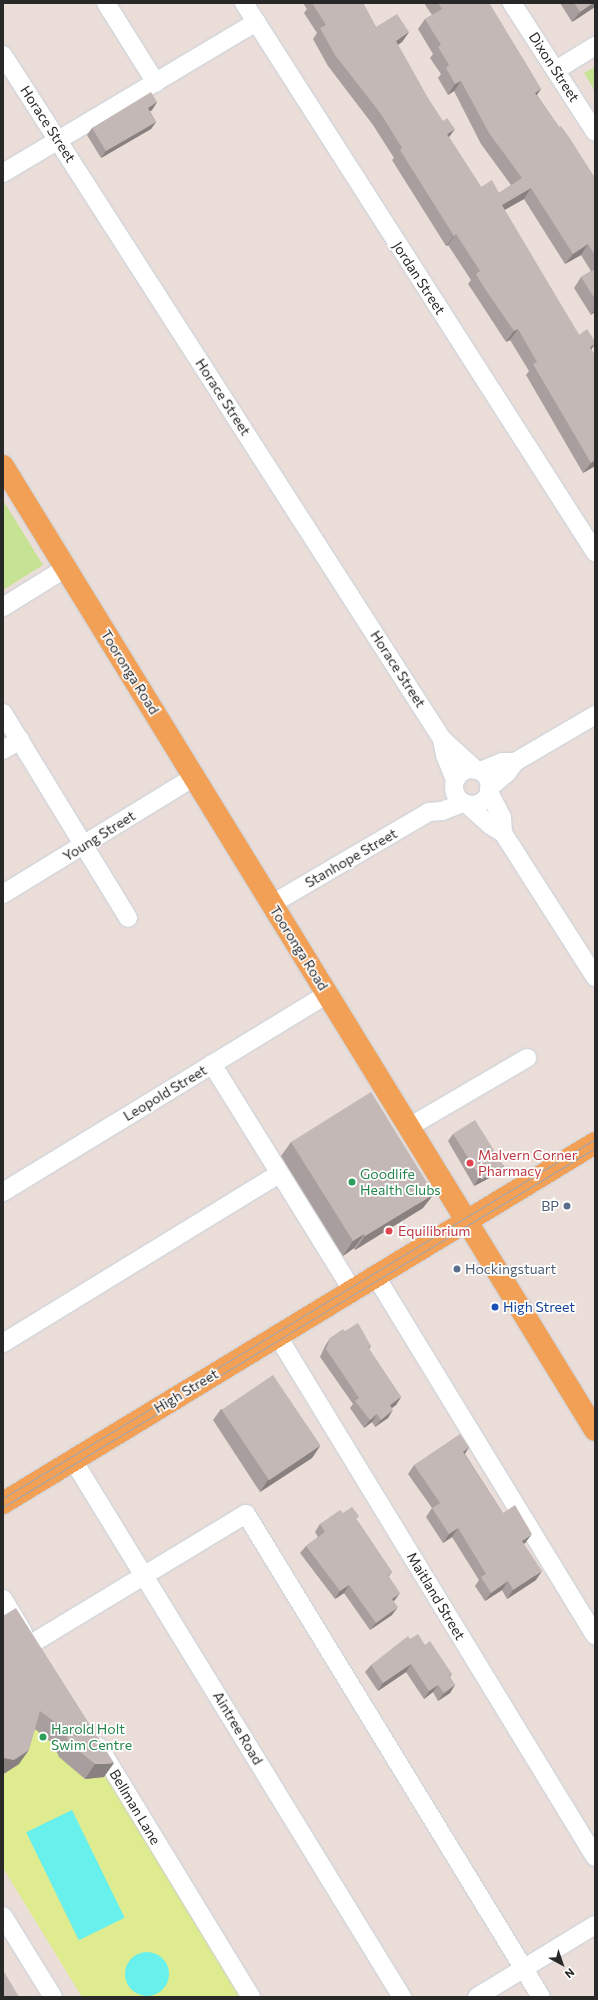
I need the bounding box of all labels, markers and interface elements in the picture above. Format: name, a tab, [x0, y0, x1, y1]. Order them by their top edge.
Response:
street label: Dixon Street	[525, 29, 583, 105]
street label: Horace Street	[17, 82, 79, 166]
street label: Jordan Street	[389, 238, 449, 318]
street label: Horace Street	[192, 355, 254, 439]
street label: Tooronga Road	[97, 627, 163, 717]
street label: Horace Street	[367, 627, 429, 711]
street label: Young Street	[60, 807, 138, 865]
street label: Stanhope Street	[302, 825, 400, 891]
street label: Tooronga Road	[266, 903, 332, 993]
street label: Leopold Street	[120, 1062, 210, 1124]
place label: Malvern Corner Pharmacy	[478, 1147, 577, 1180]
marker: Malvern Corner Pharmacy	[465, 1158, 475, 1168]
place label: Goodlife Health Clubs	[360, 1166, 441, 1198]
marker: Goodlife Health Clubs	[347, 1177, 357, 1187]
place label: BP	[541, 1198, 559, 1214]
marker: BP	[562, 1201, 572, 1211]
place label: Equilibrium	[398, 1223, 471, 1239]
marker: Equilibrium	[383, 1225, 395, 1237]
place label: Hockingstuart	[465, 1261, 556, 1277]
marker: Hockingstuart	[452, 1264, 462, 1274]
place label: High Street	[503, 1299, 575, 1315]
marker: High Street	[490, 1302, 500, 1312]
street label: High Street	[151, 1365, 221, 1417]
street label: Maitland Street	[403, 1549, 469, 1643]
street label: Aintree Road	[210, 1688, 266, 1768]
place label: Harold Holt Swim Centre	[51, 1721, 132, 1754]
marker: Harold Holt Swim Centre	[38, 1732, 48, 1742]
street label: Bellman Lane	[106, 1766, 164, 1848]
north arrow	[542, 1944, 582, 1984]
text: N	[563, 1966, 577, 1981]

